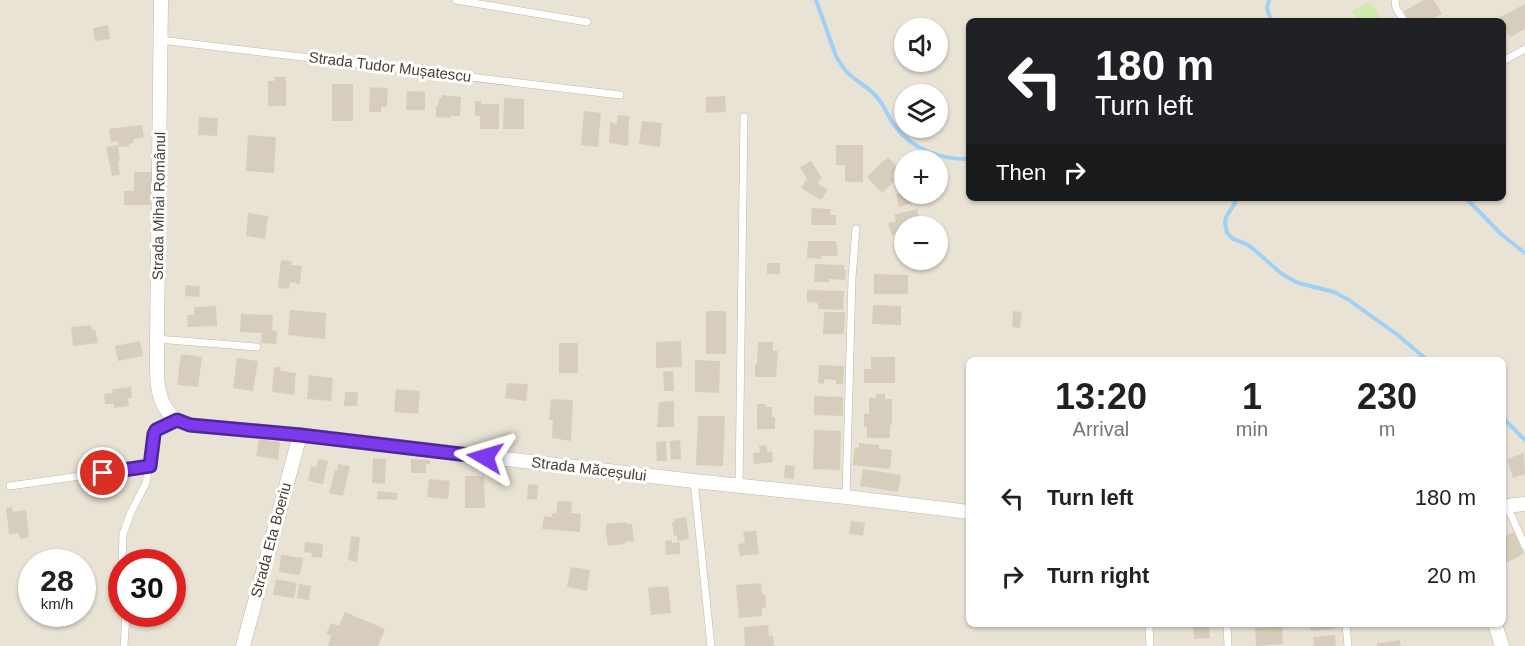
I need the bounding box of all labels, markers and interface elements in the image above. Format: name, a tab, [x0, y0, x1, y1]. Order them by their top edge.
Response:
map controls	[894, 18, 948, 270]
button: sound	[894, 18, 948, 72]
icon: left	[996, 42, 1074, 120]
text: 180 m	[1095, 42, 1214, 89]
street label: Strada Tudor Mușatescu	[308, 48, 472, 85]
button: layers	[894, 84, 948, 138]
text: Turn left	[1095, 91, 1193, 121]
street label: Strada Mihai Românul	[149, 132, 168, 280]
button: +	[894, 150, 948, 204]
icon: right	[1058, 156, 1091, 189]
text: Then	[996, 160, 1046, 185]
button: −	[894, 216, 948, 270]
text: 13:20	[1055, 376, 1147, 417]
text: 1	[1242, 376, 1262, 417]
text: 230	[1357, 376, 1417, 417]
text: Arrival	[1073, 418, 1129, 440]
text: min	[1236, 418, 1268, 440]
text: m	[1379, 418, 1395, 440]
position arrow	[453, 425, 517, 489]
pin	[77, 447, 128, 498]
street label: Strada Măceșului	[531, 453, 648, 484]
icon: arrive	[86, 456, 119, 489]
street label: Strada Eta Boeriu	[247, 480, 294, 599]
icon: left	[996, 482, 1029, 515]
text: Turn left	[1047, 485, 1133, 510]
text: 180 m	[1415, 485, 1476, 510]
speed limit sign: 30	[108, 549, 186, 627]
icon: right	[996, 560, 1029, 593]
text: Turn right	[1047, 563, 1149, 588]
text: 20 m	[1427, 563, 1476, 588]
text: 28	[40, 564, 74, 597]
text: km/h	[41, 595, 73, 612]

